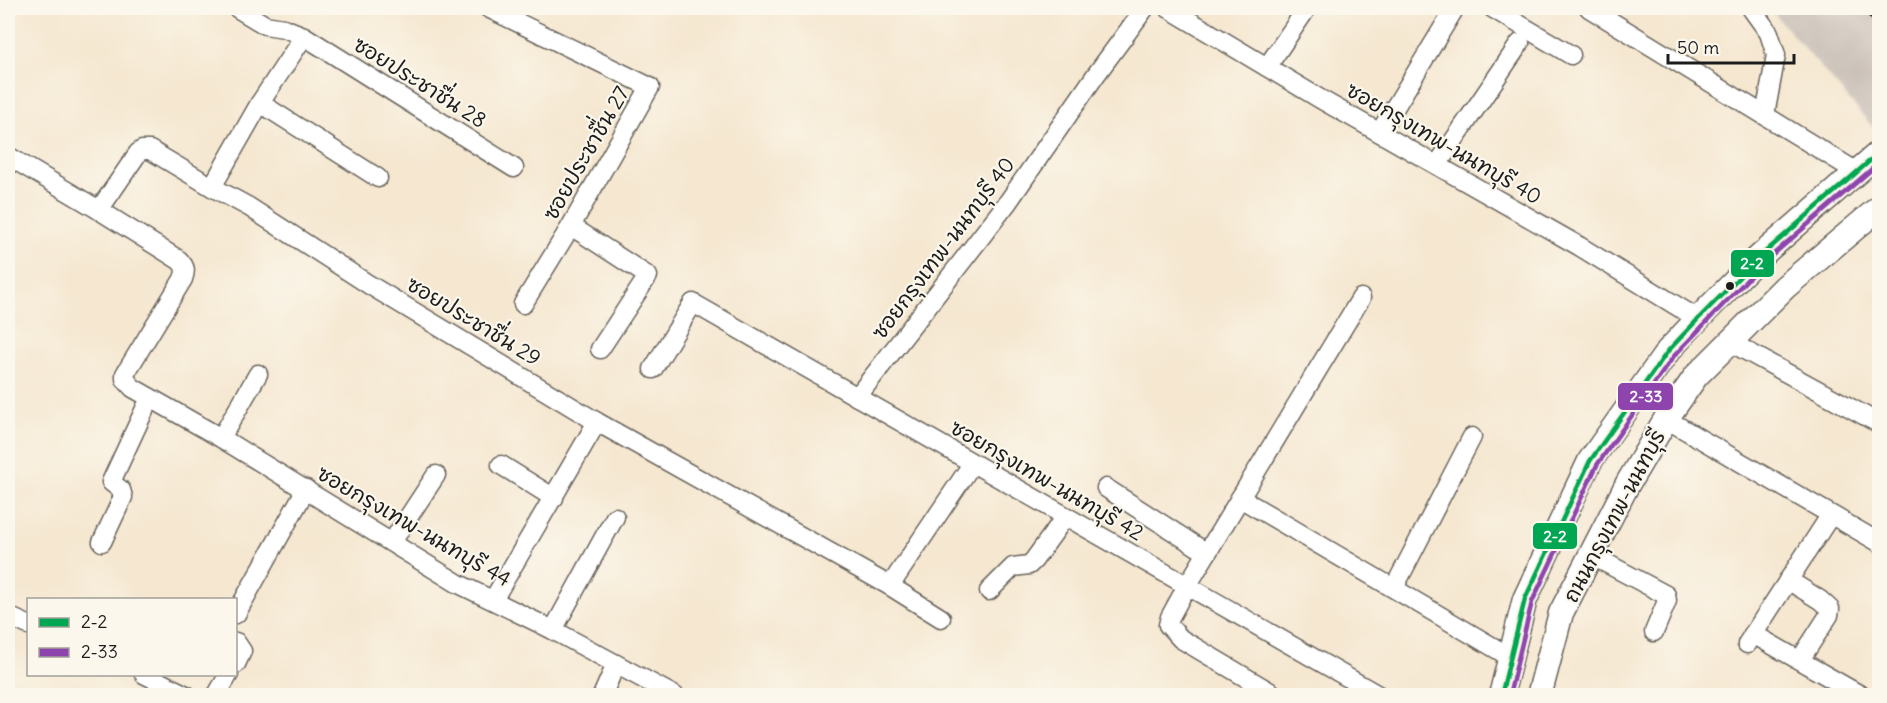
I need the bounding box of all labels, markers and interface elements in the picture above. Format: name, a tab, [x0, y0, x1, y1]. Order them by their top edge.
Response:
street label: ซอยประชาชื่น 28	[348, 27, 494, 134]
scale bar	[1668, 27, 1794, 65]
text: 50 m	[1677, 36, 1719, 59]
street label: ซอยกรุงเทพ-นนทบุรี 40	[1340, 76, 1547, 213]
street label: ซอยประชาชื่น 27	[533, 79, 635, 225]
street label: ซอยกรุงเทพ-นนทบุรี 40	[866, 152, 1023, 346]
line badge: 2-2	[1730, 249, 1775, 278]
text: 2-2	[1740, 253, 1764, 273]
street label: ซอยประชาชื่น 29	[402, 267, 548, 372]
unlabelled marker	[1724, 280, 1736, 292]
line badge: 2-33	[1617, 382, 1674, 411]
text: 2-33	[1630, 386, 1662, 406]
street label: ซอยกรุงเทพ-นนทบุรี 42	[944, 414, 1149, 549]
street label: ถนนกรุงเทพ-นนทบุรี	[1557, 425, 1674, 608]
street label: ซอยกรุงเทพ-นนทบุรี 44	[311, 459, 516, 595]
line badge: 2-2	[1532, 522, 1578, 550]
text: 2-2	[1543, 526, 1567, 546]
legend	[27, 598, 237, 676]
text: 2-2	[81, 610, 107, 633]
text: 2-33	[81, 640, 118, 663]

